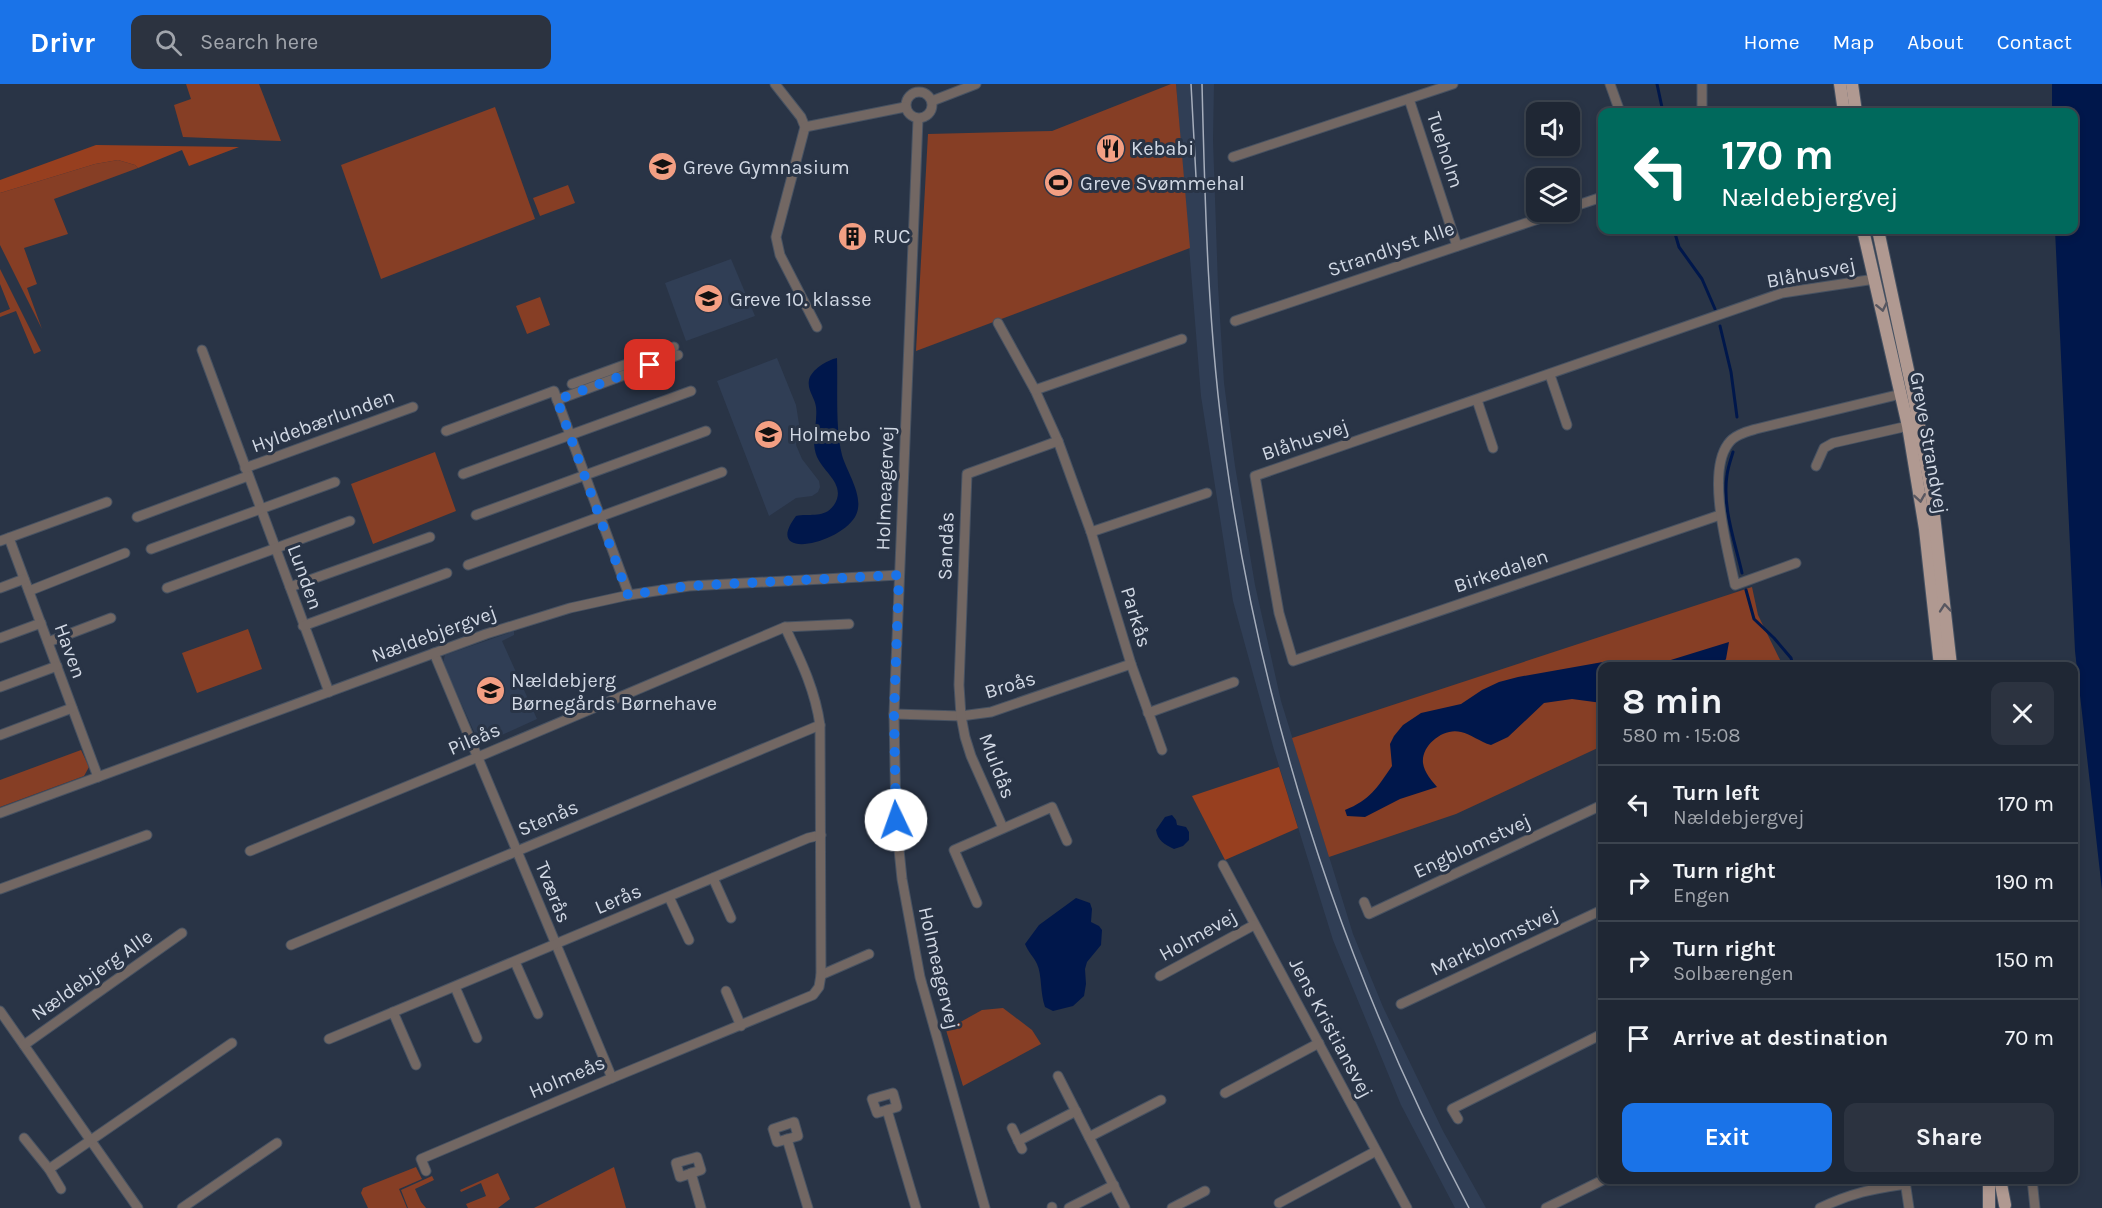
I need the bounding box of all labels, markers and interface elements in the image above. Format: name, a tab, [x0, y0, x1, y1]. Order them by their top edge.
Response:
search box	[131, 15, 551, 69]
text: Drivr	[30, 26, 95, 59]
icon: search	[152, 26, 185, 59]
text: Search here	[200, 29, 318, 55]
text: Home	[1744, 30, 1800, 54]
text: Map	[1833, 30, 1874, 54]
text: About	[1907, 30, 1964, 54]
text: Contact	[1997, 30, 2072, 54]
map controls	[1526, 102, 1580, 222]
button: sound	[1526, 102, 1580, 156]
street label: Tueholm	[1422, 109, 1468, 191]
text: 170 m	[1721, 130, 1834, 180]
restaurant icon: Kebabi	[1094, 132, 1126, 164]
icon: left	[1622, 132, 1700, 210]
place label: Kebabi	[1131, 137, 1194, 160]
school or university icon: Greve Gymnasium	[646, 151, 678, 183]
place label: Greve Gymnasium	[683, 156, 850, 179]
sports icon: Greve Svømmehal	[1043, 167, 1075, 199]
button: layers	[1526, 168, 1580, 222]
place label: Greve Svømmehal	[1080, 172, 1245, 195]
text: Nældebjergvej	[1721, 181, 1899, 213]
street label: Strandlyst Alle	[1325, 217, 1457, 281]
building icon: RUC	[836, 220, 868, 252]
place label: RUC	[873, 225, 911, 248]
street label: Blåhusvej	[1764, 253, 1858, 293]
school or university icon: Greve 10. klasse	[693, 283, 725, 315]
place label: Greve 10. klasse	[730, 288, 871, 311]
one-way arrow	[1874, 302, 1887, 312]
pin	[624, 339, 675, 390]
icon: arrive	[633, 348, 666, 381]
street label: Greve Strandvej	[1905, 370, 1953, 516]
street label: Hyldebærlunden	[248, 384, 398, 458]
street label: Blåhusvej	[1259, 414, 1351, 466]
school or university icon: Holmebo	[752, 418, 784, 450]
place label: Holmebo	[789, 423, 871, 446]
street label: Holmeagervej	[871, 425, 899, 551]
one-way arrow	[1913, 493, 1925, 503]
street label: Sandås	[933, 511, 959, 581]
street label: Lunden	[283, 541, 327, 613]
street label: Birkedalen	[1451, 544, 1551, 598]
street label: Parkås	[1116, 584, 1156, 650]
street label: Nældebjergvej	[368, 601, 500, 667]
one-way arrow	[1939, 603, 1952, 612]
street label: Haven	[49, 620, 91, 682]
street label: Broås	[982, 666, 1038, 704]
place label: Nældebjerg Børnegårds Børnehave	[511, 669, 717, 715]
school or university icon: Nældebjerg Børnegårds Børnehave	[474, 675, 506, 707]
text: 8 min	[1622, 680, 1723, 722]
button: close	[1991, 682, 2054, 745]
street label: Pileås	[444, 718, 504, 760]
text: 580 m · 15:08	[1622, 724, 1741, 747]
street label: Muldås	[974, 730, 1020, 802]
text: Turn left	[1673, 780, 1760, 806]
position arrow	[864, 788, 928, 852]
icon: left	[1622, 788, 1655, 821]
text: 170 m	[1998, 791, 2054, 817]
street label: Stenås	[514, 795, 582, 841]
text: Nældebjergvej	[1673, 806, 1805, 829]
street label: Engblomstvej	[1410, 809, 1534, 883]
street label: Tværås	[530, 858, 576, 926]
text: Turn right	[1673, 858, 1776, 884]
icon: right	[1622, 866, 1655, 899]
text: 190 m	[1995, 869, 2054, 895]
street label: Lerås	[591, 879, 645, 919]
text: Engen	[1673, 884, 1730, 907]
street label: Markblomstvej	[1427, 901, 1561, 981]
street label: Holmeagervej	[914, 904, 964, 1032]
street label: Holmevej	[1155, 904, 1241, 966]
street label: Nældebjerg Alle	[27, 925, 157, 1025]
text: Turn right	[1673, 936, 1776, 962]
icon: right	[1622, 944, 1655, 977]
text: 150 m	[1995, 947, 2054, 973]
street label: Jens Kristiansvej	[1284, 954, 1378, 1102]
text: Solbærengen	[1673, 962, 1794, 985]
icon: arrive	[1622, 1022, 1655, 1055]
text: Arrive at destination	[1673, 1025, 1888, 1051]
text: 70 m	[2005, 1025, 2054, 1051]
street label: Holmeås	[525, 1051, 609, 1103]
button: Exit	[1622, 1103, 1832, 1172]
button: Share	[1844, 1103, 2054, 1172]

